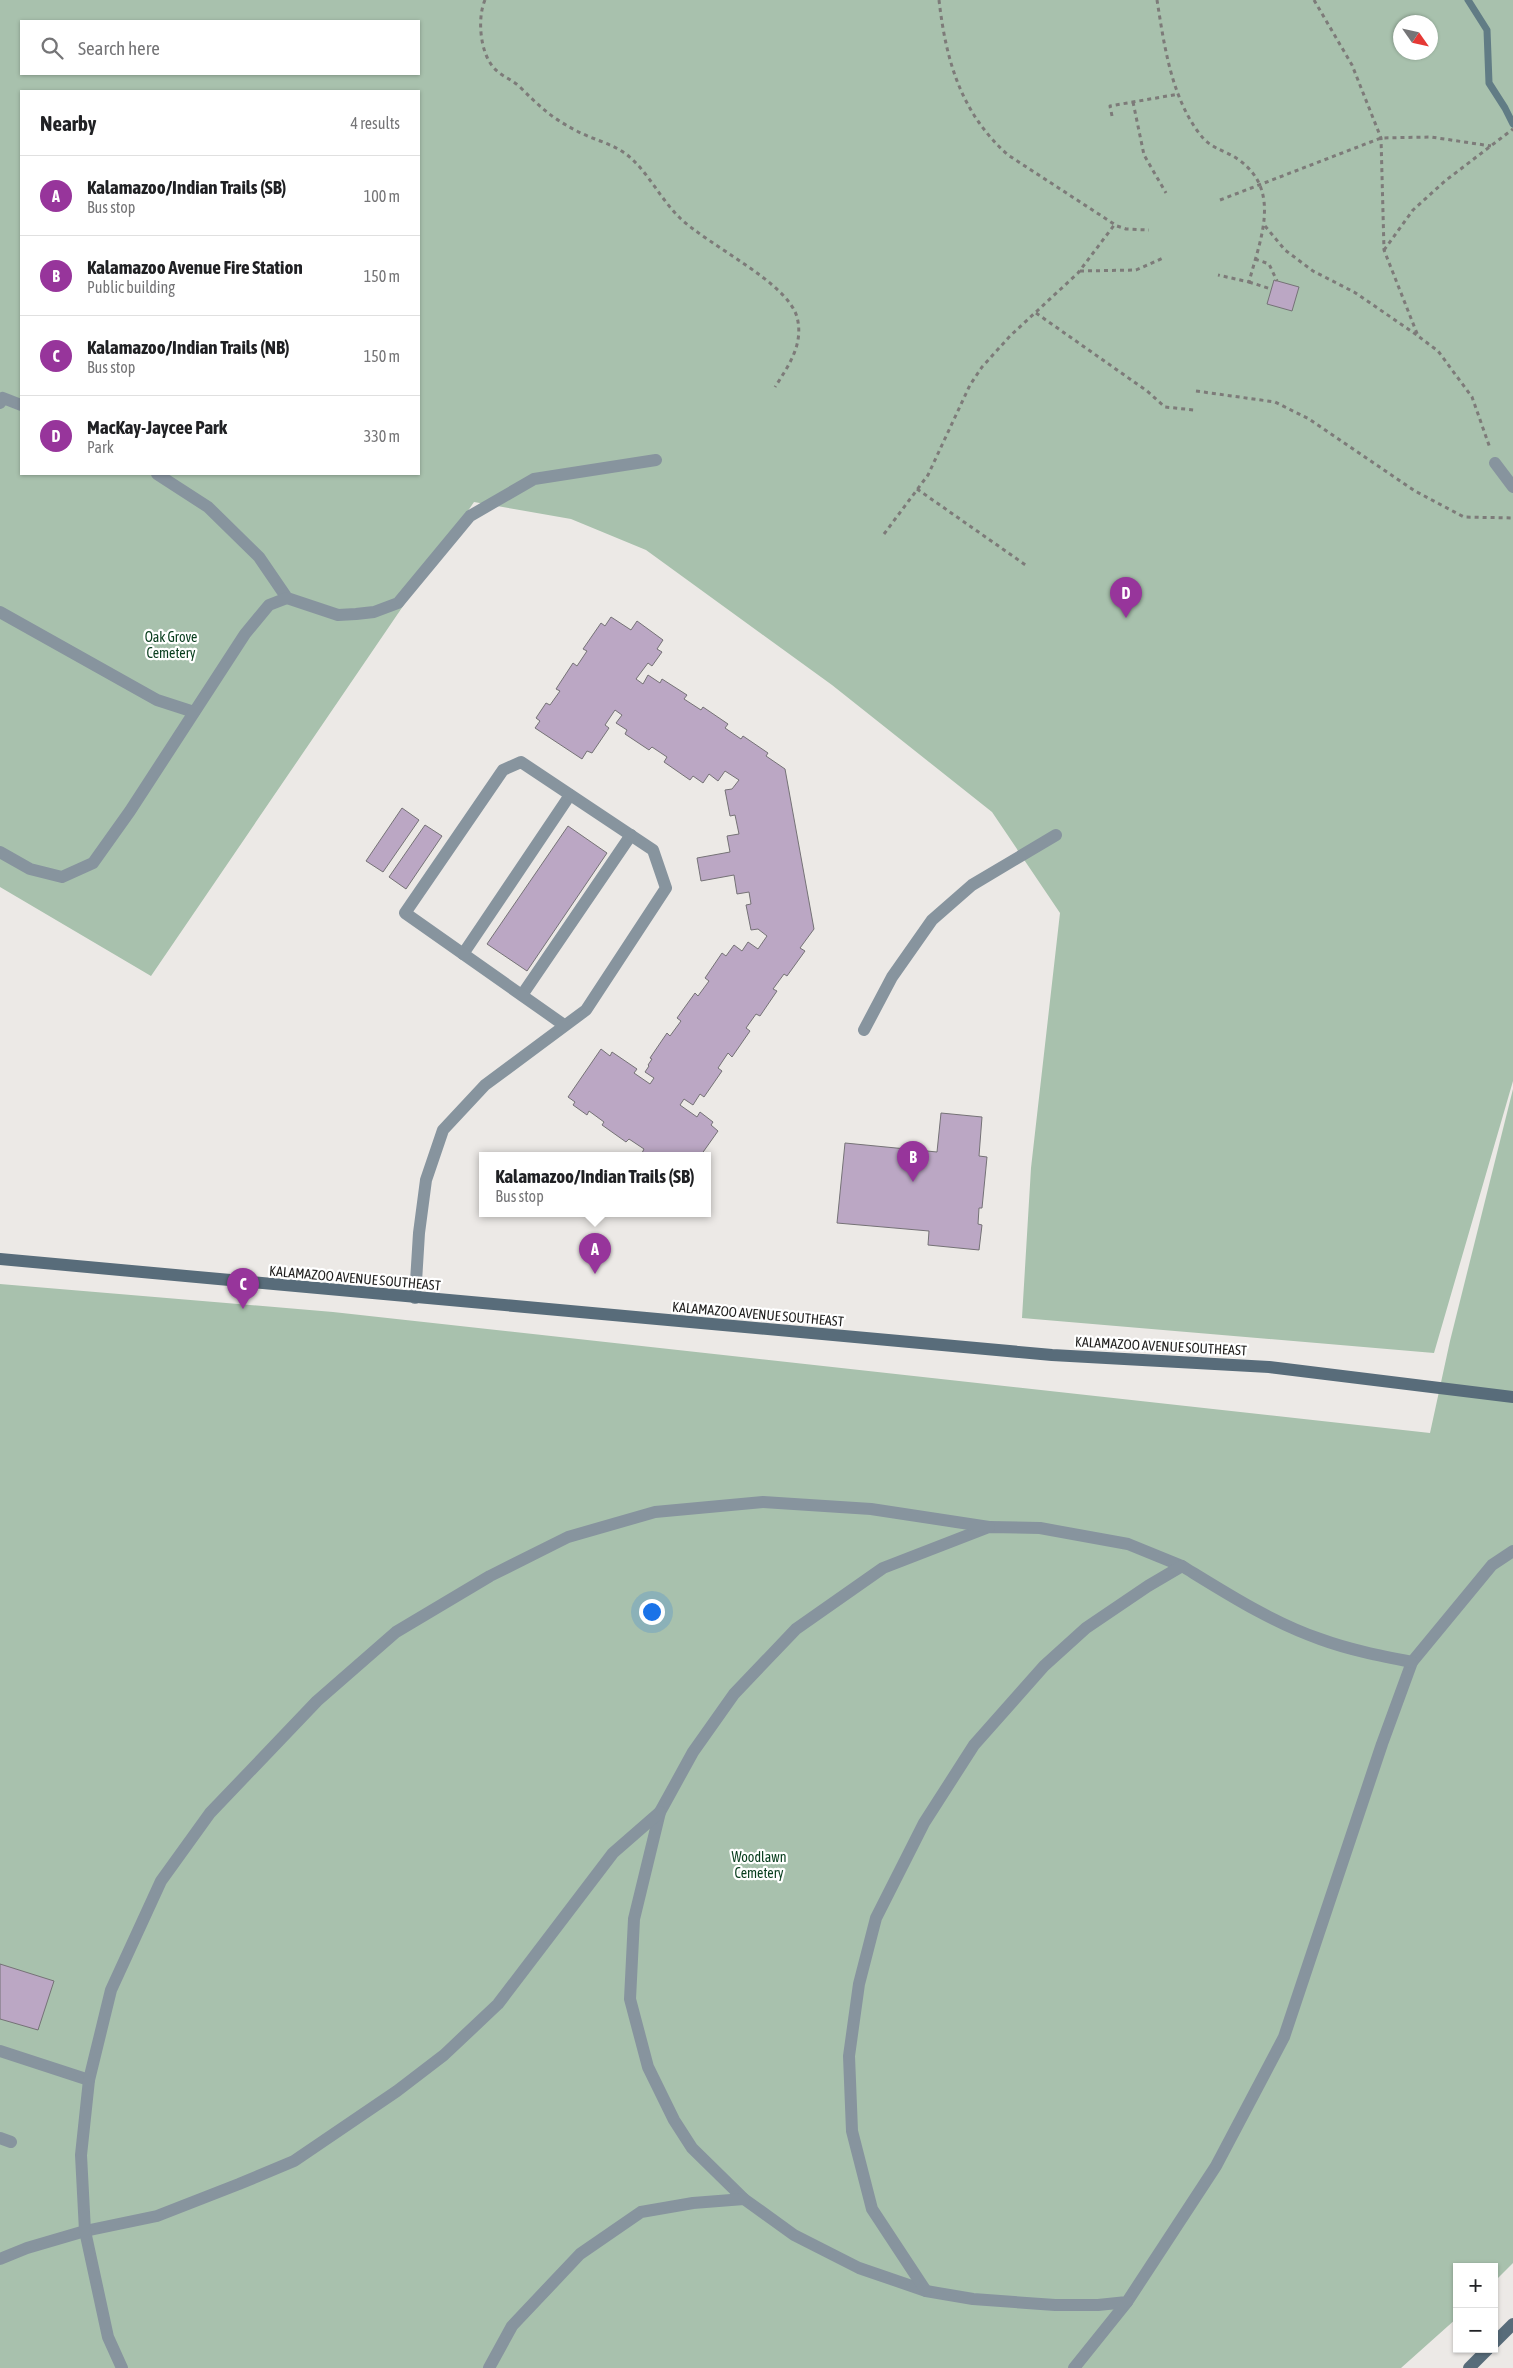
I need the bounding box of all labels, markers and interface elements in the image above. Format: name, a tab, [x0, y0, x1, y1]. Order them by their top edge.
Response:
north arrow	[1393, 15, 1438, 60]
search box	[20, 20, 420, 75]
icon: search	[38, 34, 66, 62]
text: Search here	[78, 37, 160, 59]
text: Nearby	[40, 111, 96, 135]
text: 4 results	[350, 114, 400, 132]
text: Kalamazoo/Indian Trails (SB)	[87, 176, 286, 198]
text: A	[52, 187, 60, 205]
text: 100 m	[364, 187, 400, 205]
text: Bus stop	[87, 198, 135, 216]
text: Kalamazoo Avenue Fire Station	[87, 256, 303, 278]
text: B	[52, 267, 60, 285]
text: 150 m	[364, 267, 400, 285]
text: Public building	[87, 278, 175, 296]
text: Kalamazoo/Indian Trails (NB)	[87, 336, 289, 358]
text: C	[52, 347, 60, 365]
text: 150 m	[364, 347, 400, 365]
text: Bus stop	[87, 358, 135, 376]
text: MacKay-Jaycee Park	[87, 416, 227, 438]
text: D	[52, 427, 60, 445]
text: 330 m	[364, 427, 400, 445]
text: Park	[87, 438, 114, 456]
pin: D	[1110, 577, 1142, 618]
park label: Oak Grove Cemetery	[145, 629, 197, 661]
pin: B	[897, 1141, 929, 1182]
popup	[479, 1152, 711, 1217]
text: Kalamazoo/Indian Trails (SB)	[495, 1165, 695, 1187]
text: Bus stop	[495, 1187, 544, 1205]
pin: A	[579, 1233, 611, 1274]
street label: KALAMAZOO AVENUE SOUTHEAST	[269, 1263, 441, 1293]
pin: C	[227, 1268, 259, 1309]
street label: KALAMAZOO AVENUE SOUTHEAST	[672, 1299, 844, 1329]
street label: KALAMAZOO AVENUE SOUTHEAST	[1075, 1334, 1247, 1358]
your location	[639, 1599, 665, 1625]
park label: Woodlawn Cemetery	[732, 1849, 786, 1881]
map controls	[1453, 2263, 1498, 2353]
button: +	[1453, 2263, 1498, 2308]
button: −	[1453, 2308, 1498, 2353]

